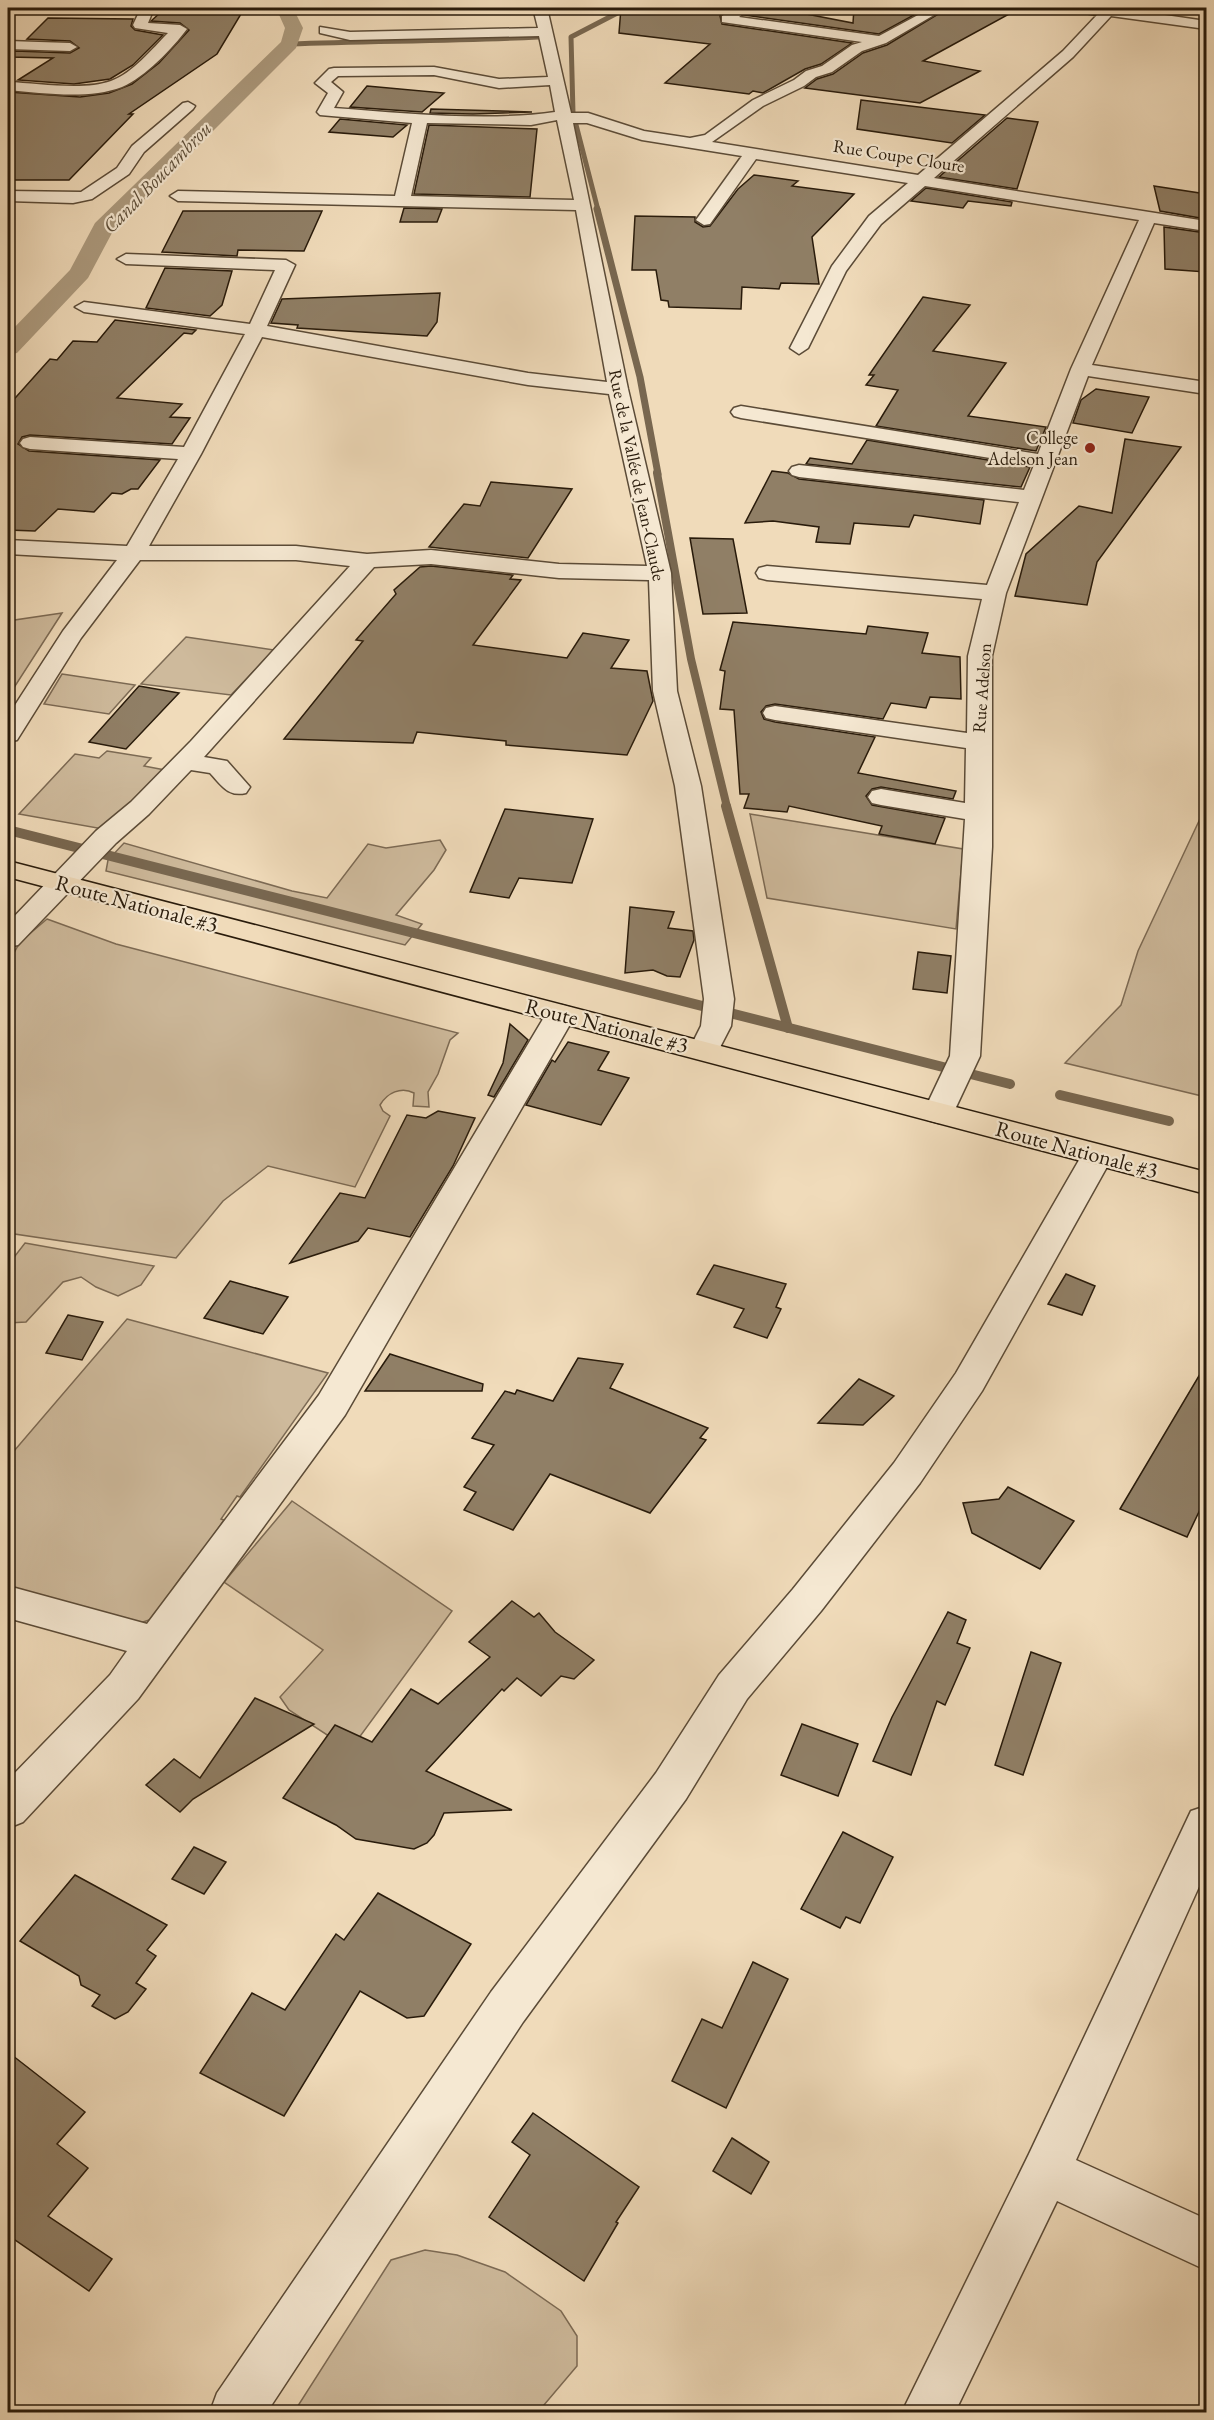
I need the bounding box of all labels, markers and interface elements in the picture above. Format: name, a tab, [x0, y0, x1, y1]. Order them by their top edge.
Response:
water label: Canal Boucambrou	[97, 115, 217, 239]
street label: Rue Coupe Cloure	[832, 134, 966, 177]
street label: Rue de la Vallée de Jean-Claude	[604, 367, 671, 583]
place label: College Adelson Jean	[986, 426, 1078, 470]
marker: College Adelson Jean	[1083, 441, 1097, 455]
street label: Rue Adelson	[967, 642, 996, 734]
street label: Route Nationale #3	[52, 868, 221, 939]
street label: Route Nationale #3	[522, 991, 691, 1060]
street label: Route Nationale #3	[992, 1114, 1161, 1185]

